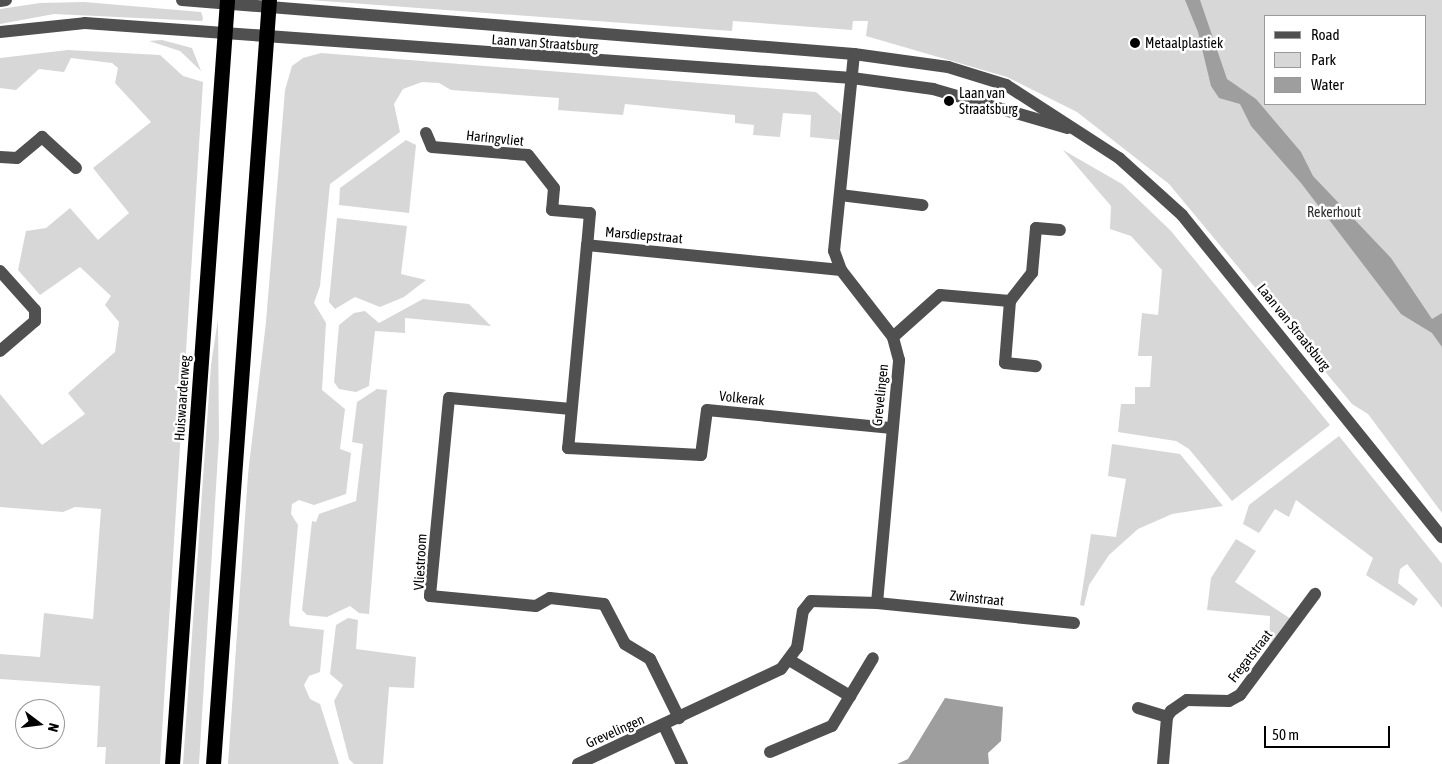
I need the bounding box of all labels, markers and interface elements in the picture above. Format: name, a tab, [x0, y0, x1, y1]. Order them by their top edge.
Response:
legend	[1264, 15, 1427, 105]
text: Road	[1311, 26, 1340, 43]
street label: Laan van Straatsburg	[491, 31, 599, 55]
place label: Metaalplastiek	[1145, 35, 1223, 51]
marker: Metaalplastiek	[1129, 37, 1141, 49]
text: Park	[1311, 51, 1336, 68]
text: Water	[1311, 76, 1344, 93]
place label: Laan van Straatsburg	[959, 85, 1018, 118]
marker: Laan van Straatsburg	[943, 95, 955, 107]
street label: Haringvliet	[465, 127, 525, 149]
park label: Rekerhout	[1307, 204, 1361, 220]
street label: Marsdiepstraat	[605, 223, 683, 247]
street label: Laan van Straatsburg	[1254, 280, 1334, 374]
street label: Huiswaarderweg	[171, 354, 193, 442]
street label: Grevelingen	[868, 363, 892, 427]
street label: Volkerak	[719, 387, 765, 409]
street label: Vliestroom	[410, 533, 430, 591]
street label: Zwinstraat	[949, 587, 1005, 609]
street label: Fregatstraat	[1224, 626, 1276, 686]
north arrow	[15, 699, 65, 749]
street label: Grevelingen	[583, 711, 647, 751]
scale bar	[1267, 716, 1393, 748]
text: N	[45, 722, 62, 734]
text: 50 m	[1272, 726, 1299, 743]

